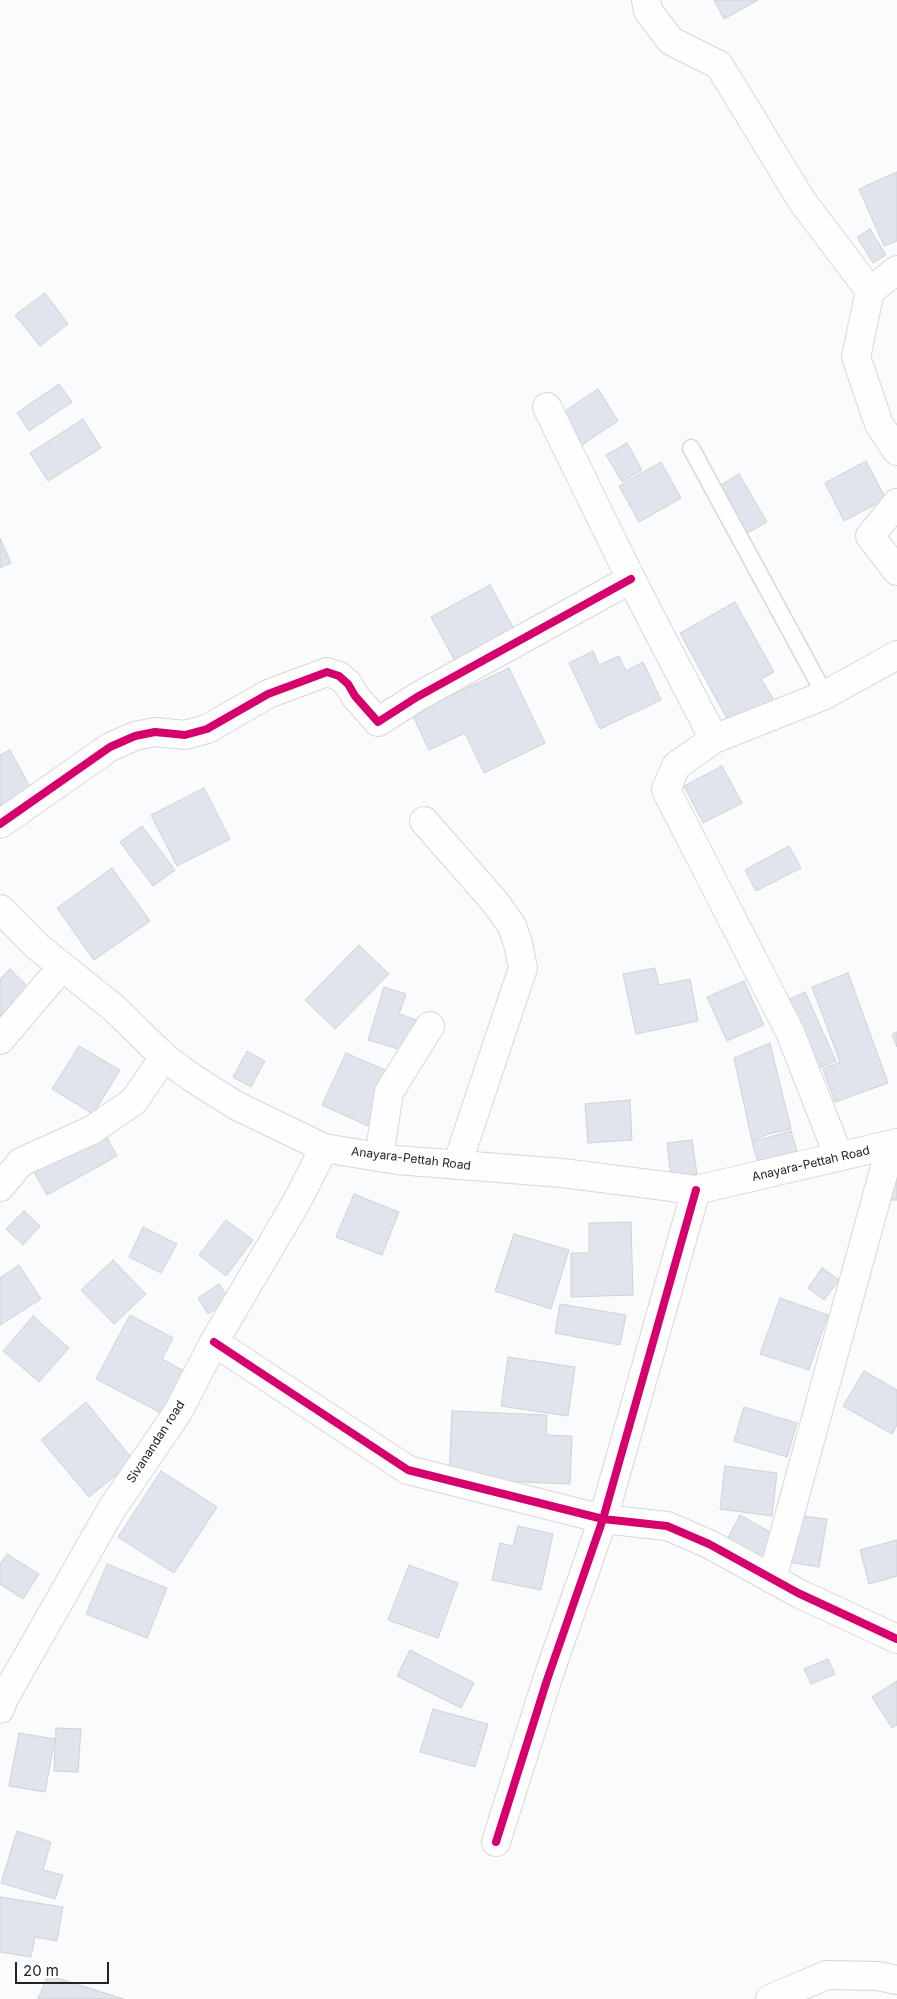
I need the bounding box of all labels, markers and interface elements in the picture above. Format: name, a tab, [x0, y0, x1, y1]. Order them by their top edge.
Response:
street label: Anayara-Pettah Road	[751, 1143, 871, 1185]
street label: Anayara-Pettah Road	[350, 1145, 472, 1173]
street label: Sivanandan road	[124, 1398, 188, 1486]
scale bar	[18, 1952, 111, 1984]
text: 20 m	[23, 1961, 59, 1980]

